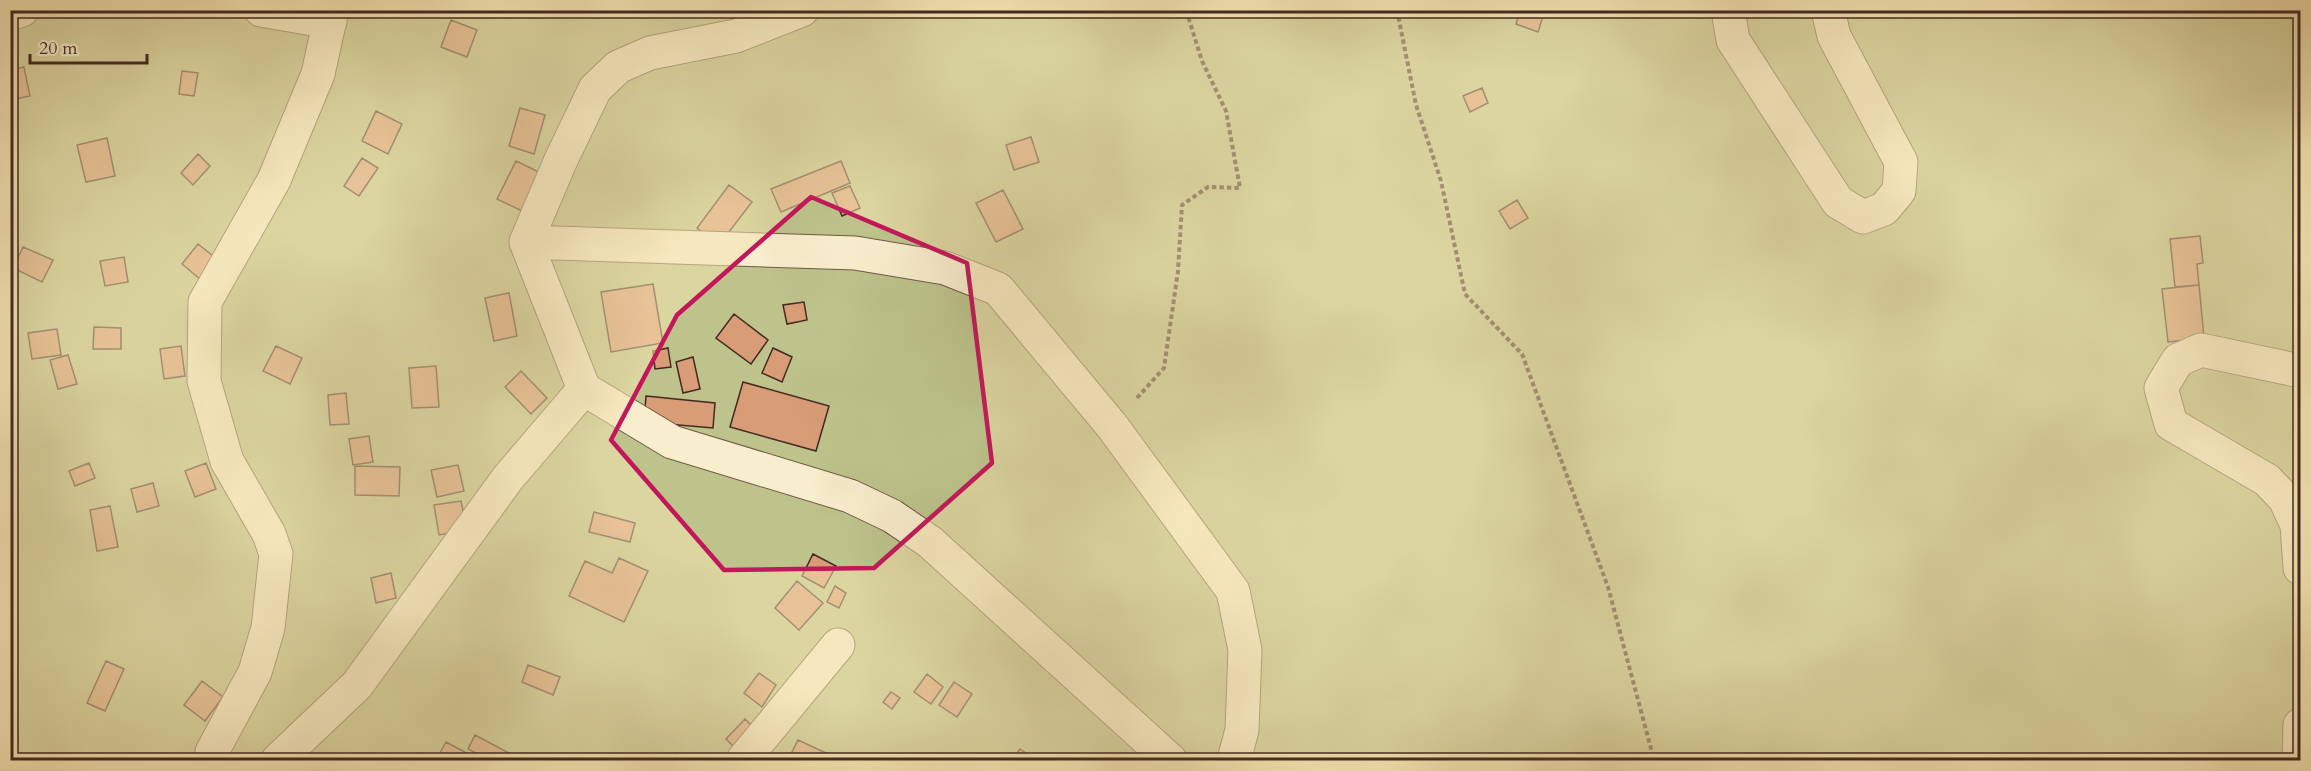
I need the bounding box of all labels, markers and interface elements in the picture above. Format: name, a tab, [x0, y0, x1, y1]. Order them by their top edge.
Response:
scale bar	[30, 27, 147, 65]
text: 20 m	[39, 36, 78, 61]

